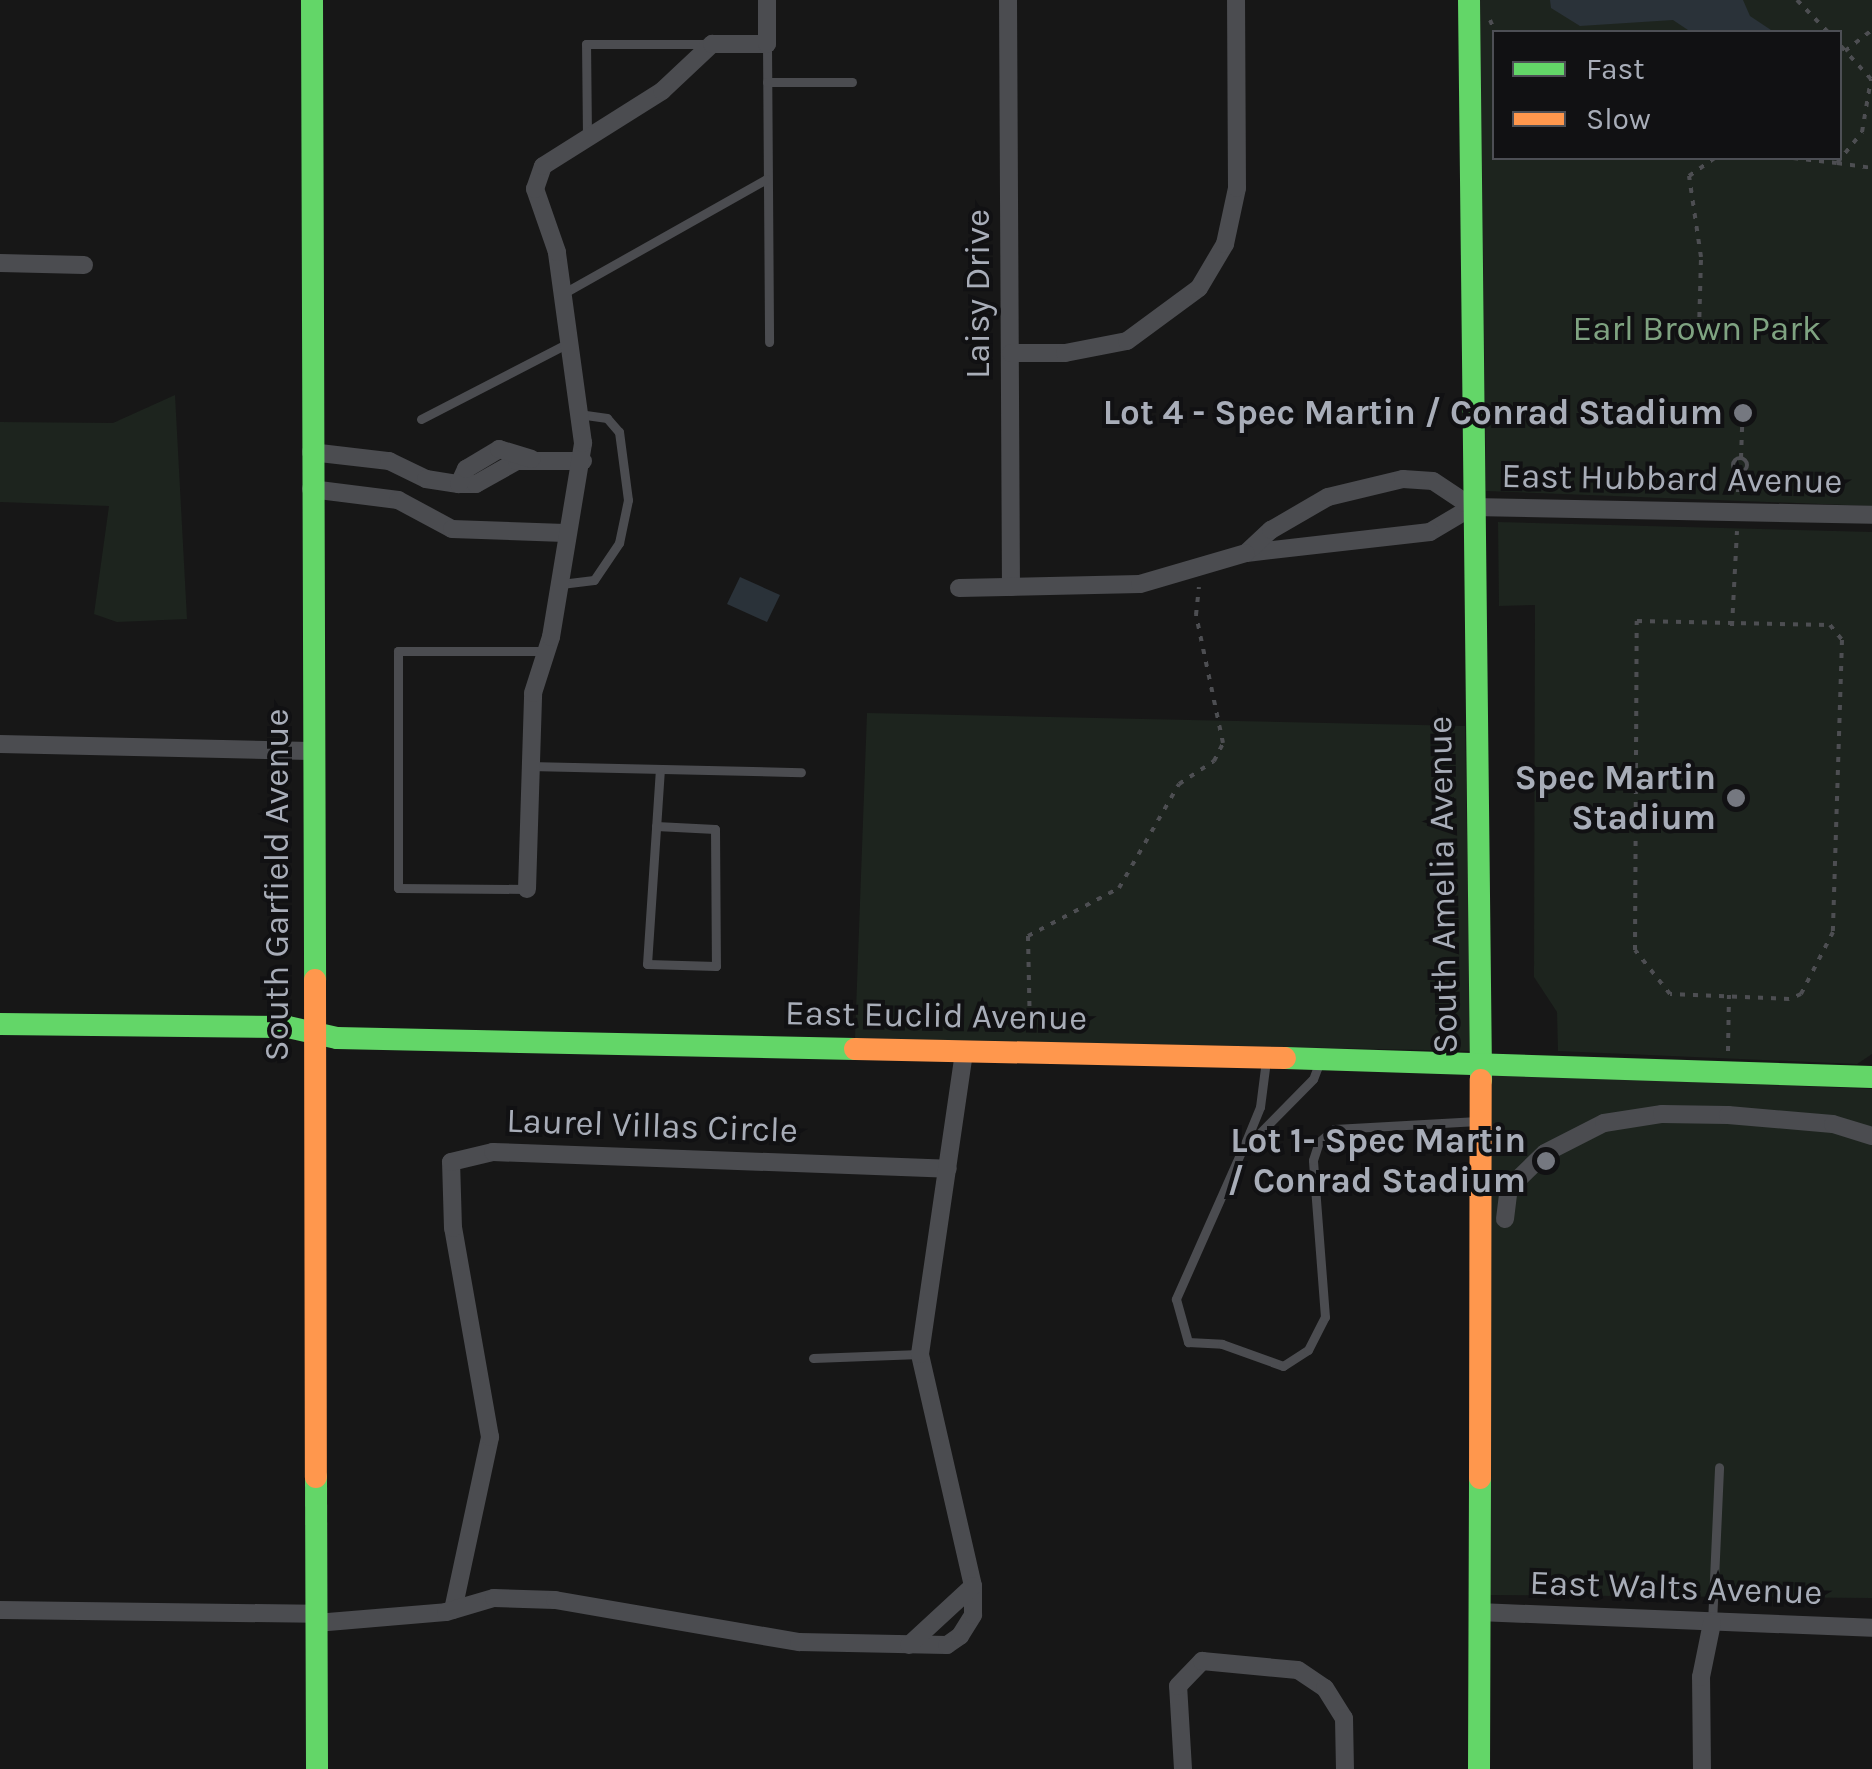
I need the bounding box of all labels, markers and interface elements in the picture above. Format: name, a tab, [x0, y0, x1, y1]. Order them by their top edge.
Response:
legend	[1492, 30, 1842, 160]
text: Fast	[1586, 51, 1645, 87]
text: Slow	[1586, 101, 1651, 137]
street label: Laisy Drive	[957, 209, 999, 379]
park label: Earl Brown Park	[1572, 308, 1822, 350]
place label: Lot 4 - Spec Martin / Conrad Stadium	[1103, 392, 1723, 434]
marker: Lot 4 - Spec Martin / Conrad Stadium	[1732, 402, 1754, 424]
street label: East Hubbard Avenue	[1501, 455, 1843, 503]
street label: South Garfield Avenue	[256, 709, 298, 1061]
street label: South Amelia Avenue	[1419, 716, 1467, 1054]
place label: Spec Martin Stadium	[1514, 757, 1716, 839]
marker: Spec Martin Stadium	[1725, 787, 1747, 809]
street label: East Euclid Avenue	[785, 992, 1087, 1040]
street label: Laurel Villas Circle	[506, 1100, 798, 1152]
place label: Lot 1- Spec Martin / Conrad Stadium	[1228, 1120, 1526, 1202]
marker: Lot 1- Spec Martin / Conrad Stadium	[1535, 1150, 1557, 1172]
street label: East Walts Avenue	[1529, 1562, 1823, 1614]

